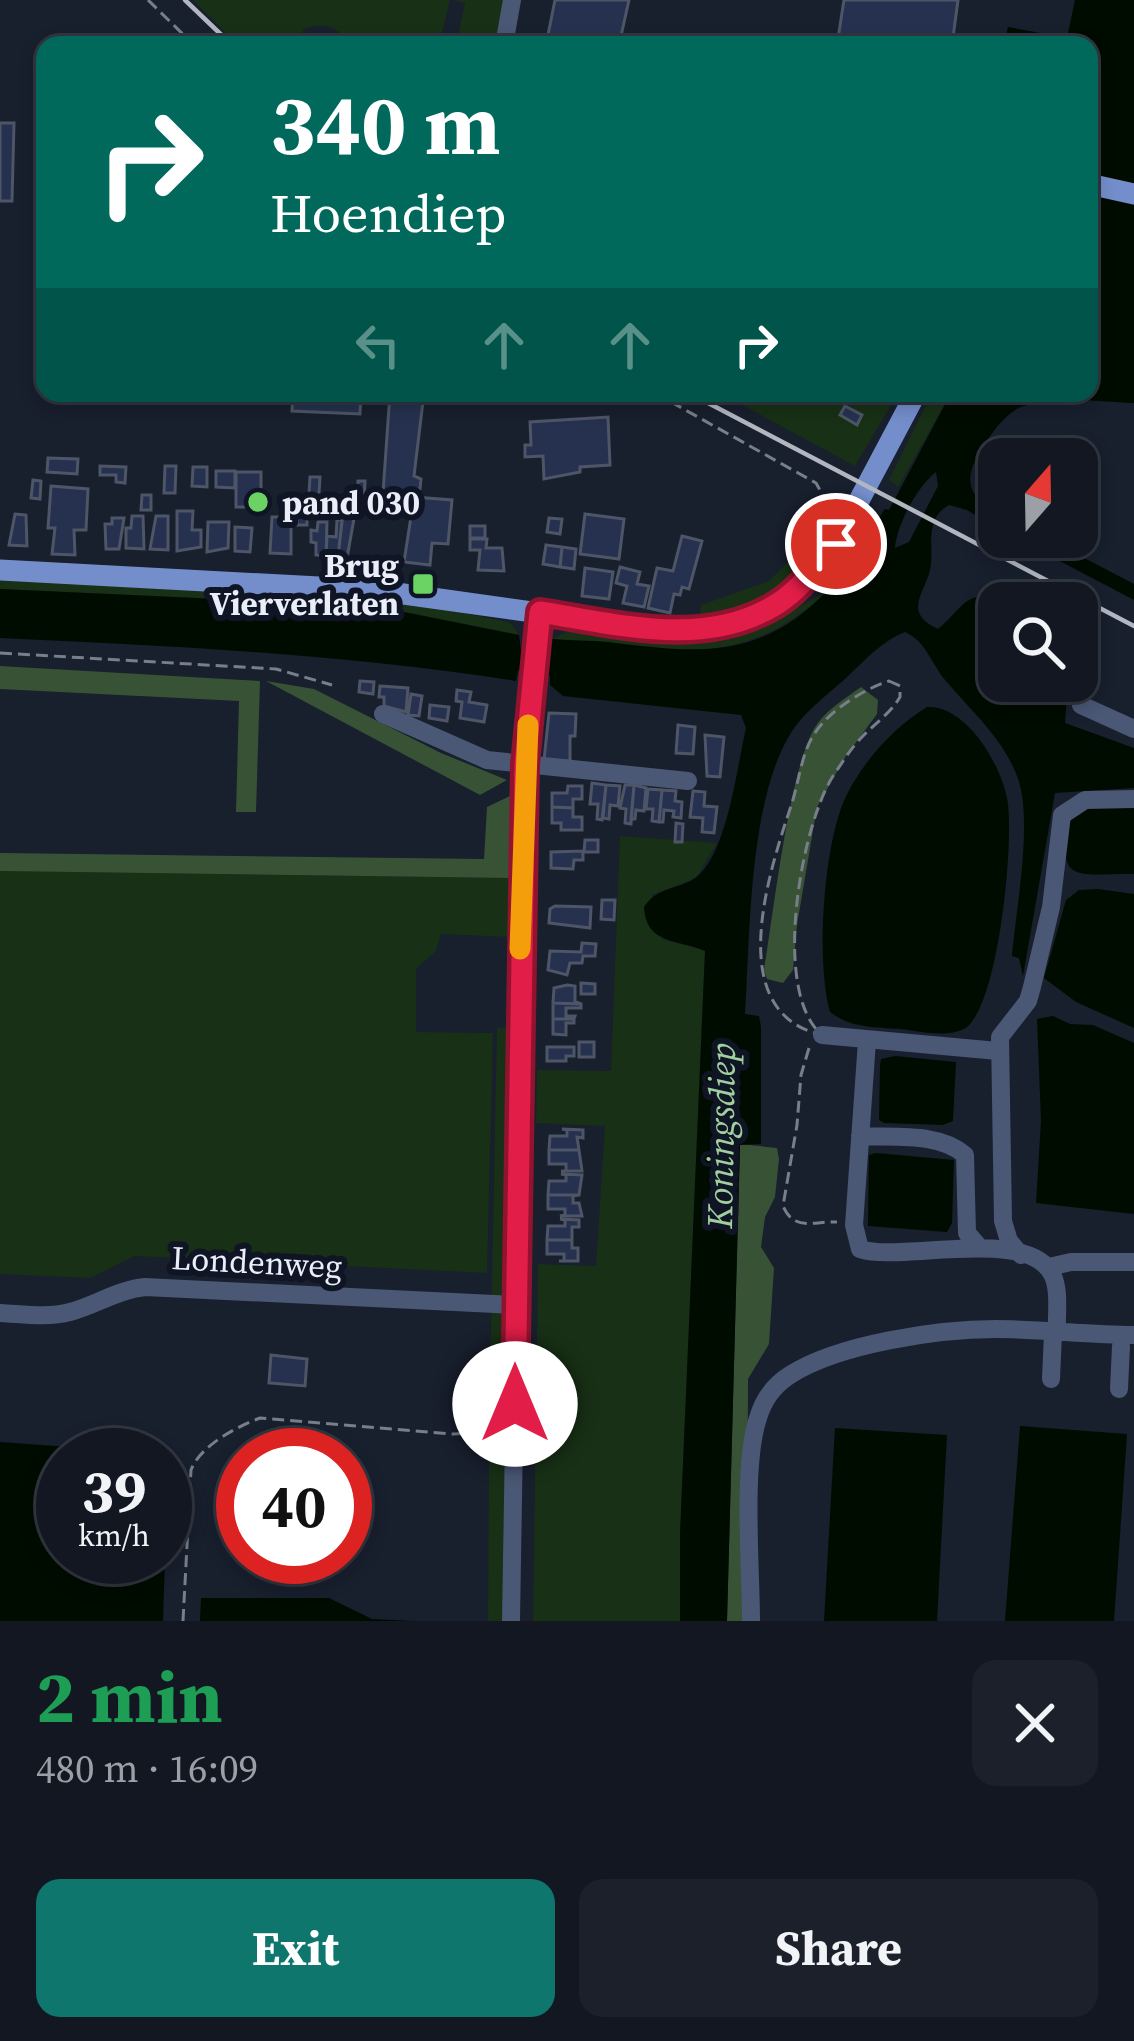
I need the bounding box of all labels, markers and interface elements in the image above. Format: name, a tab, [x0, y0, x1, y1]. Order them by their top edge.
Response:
text: 340 m	[270, 67, 501, 182]
icon: right	[72, 84, 228, 240]
text: Hoendiep	[270, 176, 507, 250]
icon: left	[345, 312, 411, 378]
icon: ahead	[471, 312, 537, 378]
icon: ahead	[597, 312, 663, 378]
icon: right	[723, 312, 789, 378]
north arrow	[978, 438, 1098, 558]
map controls	[978, 438, 1098, 702]
place label: pand 030	[282, 480, 420, 525]
marker: pand 030	[245, 489, 271, 515]
pin	[785, 493, 887, 595]
icon: arrive	[803, 511, 869, 577]
place label: Brug Vierverlaten	[210, 543, 399, 626]
marker: Brug Vierverlaten	[410, 571, 436, 597]
button: search	[978, 582, 1098, 702]
water label: Koningsdiep	[695, 1043, 747, 1230]
street label: Londenweg	[171, 1235, 343, 1289]
position arrow	[452, 1341, 578, 1467]
speed limit sign: 40	[216, 1428, 372, 1584]
text: 39	[81, 1450, 147, 1532]
text: km/h	[78, 1515, 150, 1556]
text: 2 min	[36, 1647, 223, 1746]
button: close	[972, 1660, 1098, 1786]
text: 480 m · 16:09	[36, 1742, 258, 1795]
button: Exit	[36, 1879, 555, 2017]
button: Share	[579, 1879, 1098, 2017]

